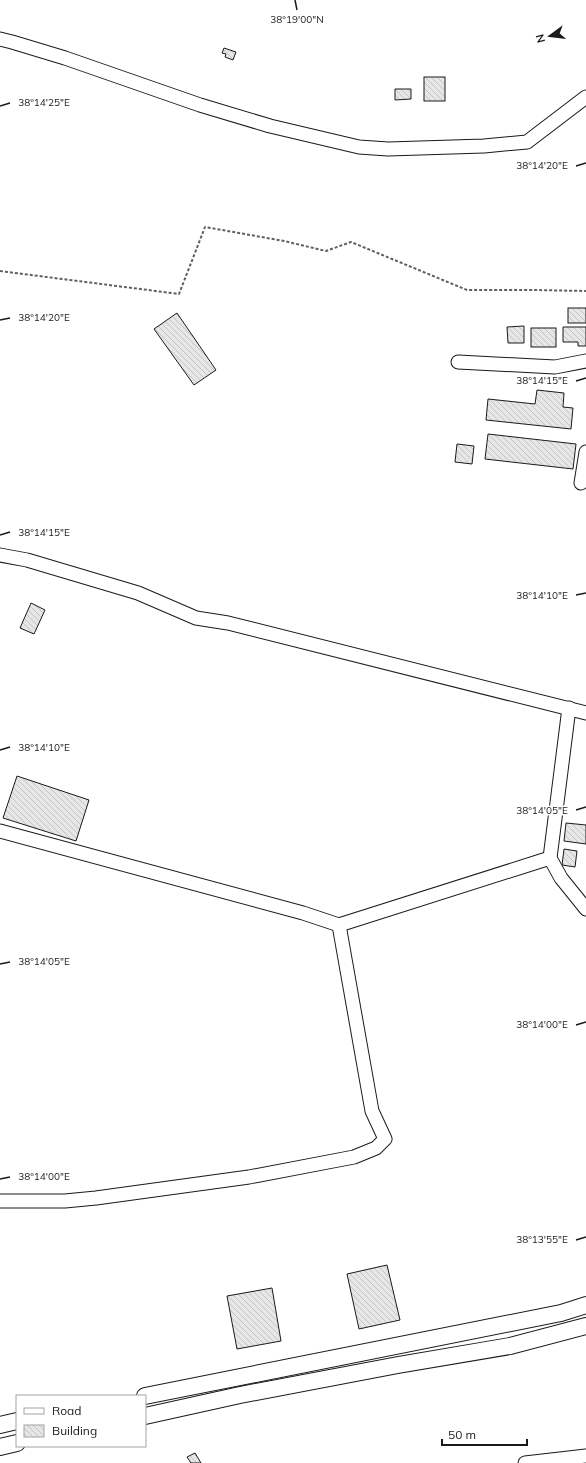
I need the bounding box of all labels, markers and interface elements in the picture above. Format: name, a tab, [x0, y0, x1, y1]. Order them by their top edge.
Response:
text: 38°19'00"N	[270, 13, 324, 26]
north arrow	[530, 16, 570, 56]
text: N	[533, 33, 548, 44]
text: 38°14'25"E	[18, 96, 70, 109]
text: 38°14'20"E	[516, 159, 568, 172]
text: 38°14'20"E	[18, 311, 70, 324]
text: 38°14'15"E	[516, 374, 568, 387]
text: 38°14'15"E	[18, 526, 70, 539]
text: 38°14'10"E	[516, 589, 568, 602]
text: 38°14'10"E	[18, 741, 70, 754]
text: 38°14'05"E	[516, 804, 568, 817]
text: 38°14'05"E	[18, 955, 70, 968]
text: 38°14'00"E	[516, 1018, 568, 1031]
text: 38°14'00"E	[18, 1170, 70, 1183]
text: 38°13'55"E	[516, 1233, 568, 1246]
legend	[16, 1395, 146, 1447]
text: Road	[52, 1403, 81, 1418]
scale bar	[442, 1421, 527, 1447]
text: Building	[52, 1423, 97, 1438]
text: 50 m	[448, 1427, 476, 1442]

